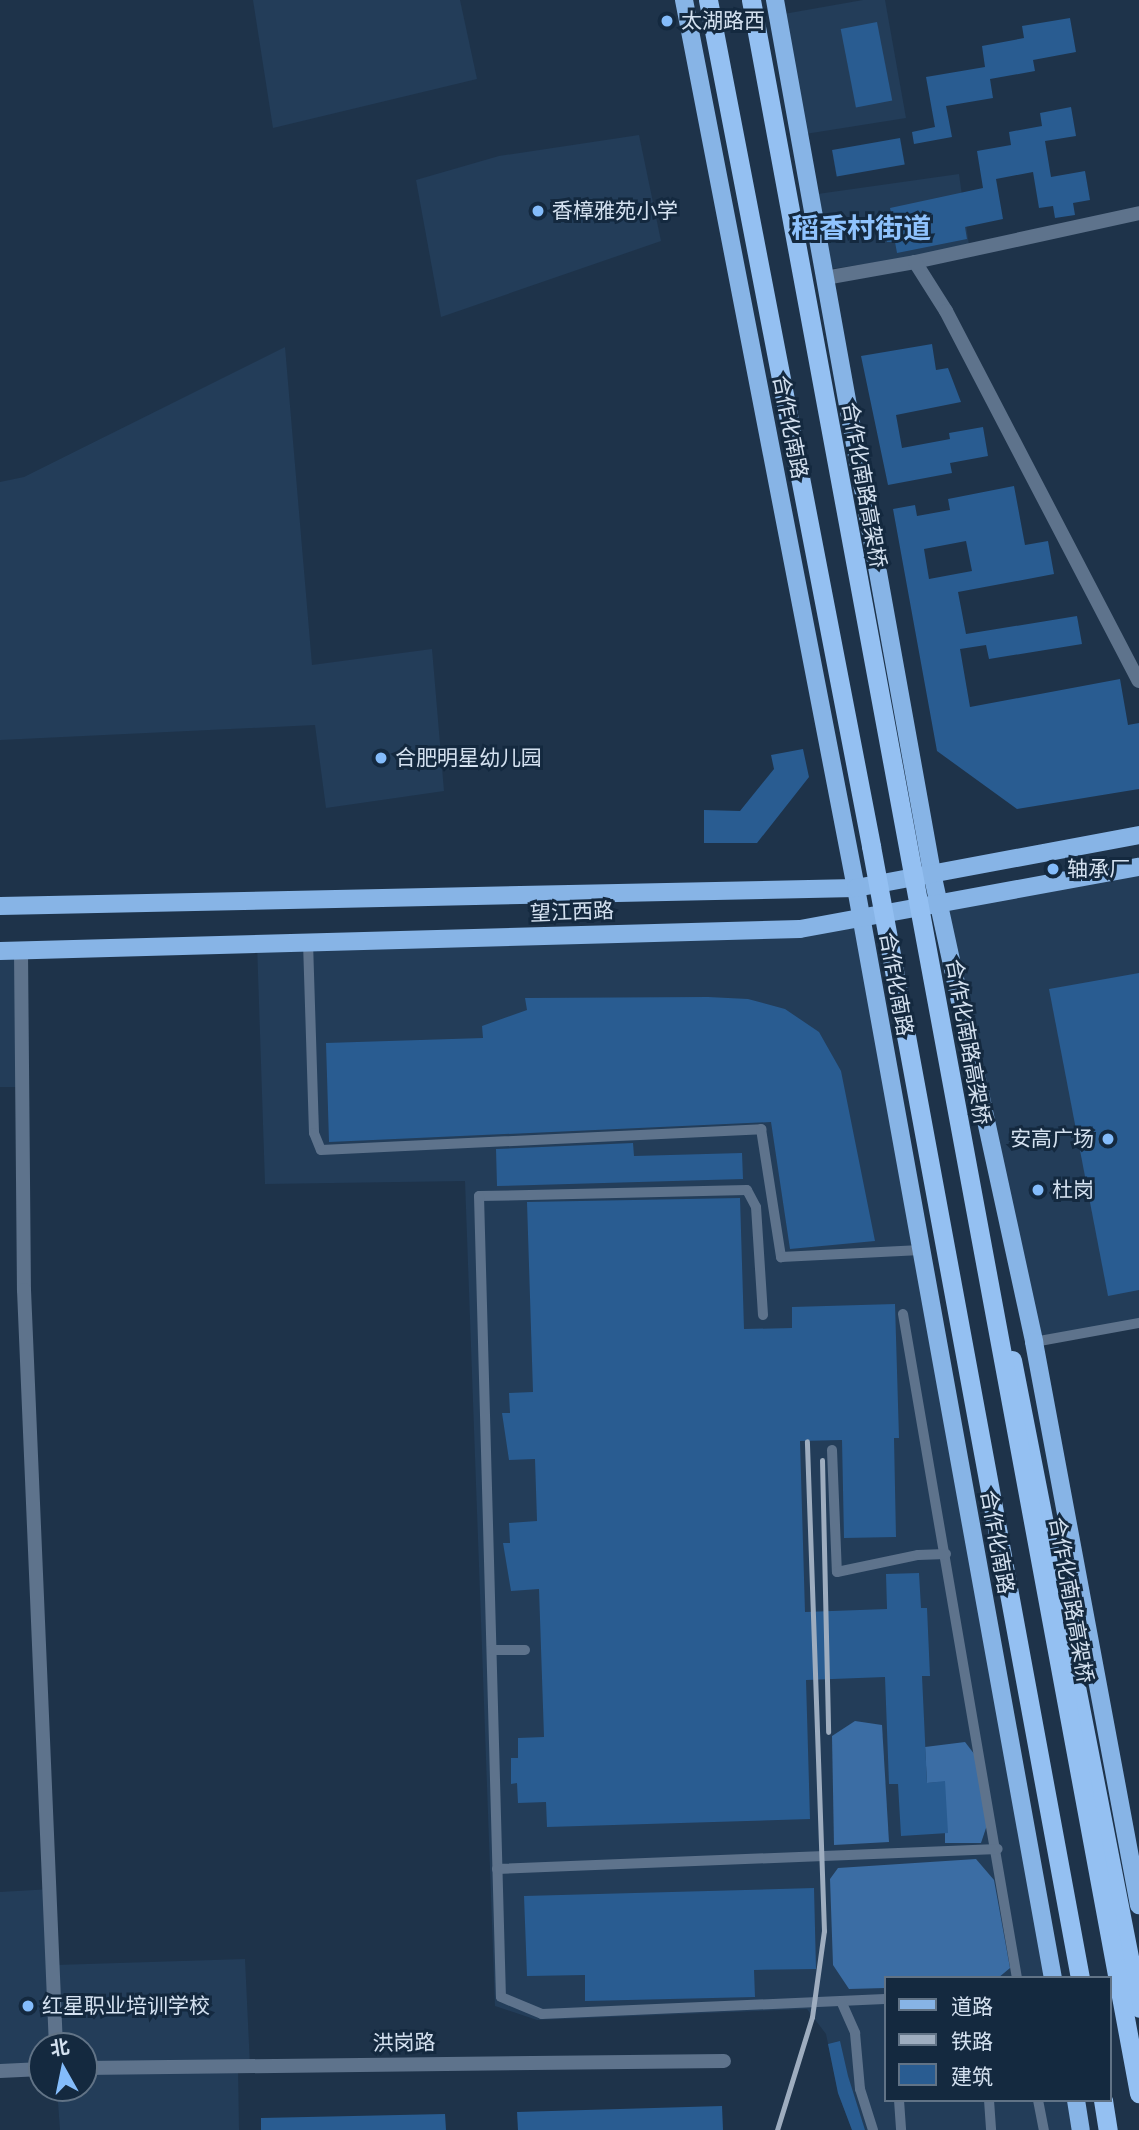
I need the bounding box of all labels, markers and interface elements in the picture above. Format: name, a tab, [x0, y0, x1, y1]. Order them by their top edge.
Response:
place label: 太湖路西	[681, 8, 765, 34]
marker: 太湖路西	[659, 13, 675, 29]
place label: 香樟雅苑小学	[552, 198, 678, 224]
marker: 香樟雅苑小学	[530, 203, 546, 219]
district label: 稻香村街道	[791, 211, 931, 245]
street label: 合作化南路	[768, 373, 812, 481]
street label: 合作化南路高架桥	[837, 400, 891, 570]
place label: 合肥明星幼儿园	[395, 745, 542, 771]
marker: 合肥明星幼儿园	[373, 750, 389, 766]
place label: 轴承厂	[1067, 856, 1130, 882]
marker: 轴承厂	[1045, 861, 1061, 877]
street label: 望江西路	[530, 898, 614, 926]
street label: 合作化南路	[874, 930, 918, 1038]
street label: 合作化南路高架桥	[941, 957, 995, 1127]
place label: 安高广场	[1010, 1126, 1094, 1152]
marker: 安高广场	[1100, 1131, 1116, 1147]
place label: 杜岗	[1052, 1177, 1094, 1203]
marker: 杜岗	[1030, 1182, 1046, 1198]
street label: 合作化南路	[975, 1488, 1019, 1596]
street label: 合作化南路高架桥	[1044, 1515, 1098, 1685]
legend	[884, 1976, 1111, 2102]
place label: 红星职业培训学校	[42, 1993, 210, 2019]
text: 道路	[951, 1993, 993, 2020]
marker: 红星职业培训学校	[20, 1998, 36, 2014]
text: 铁路	[951, 2028, 993, 2055]
street label: 洪岗路	[372, 2030, 436, 2056]
north arrow	[28, 2032, 98, 2102]
text: 北	[49, 2034, 71, 2062]
text: 建筑	[951, 2063, 993, 2090]

